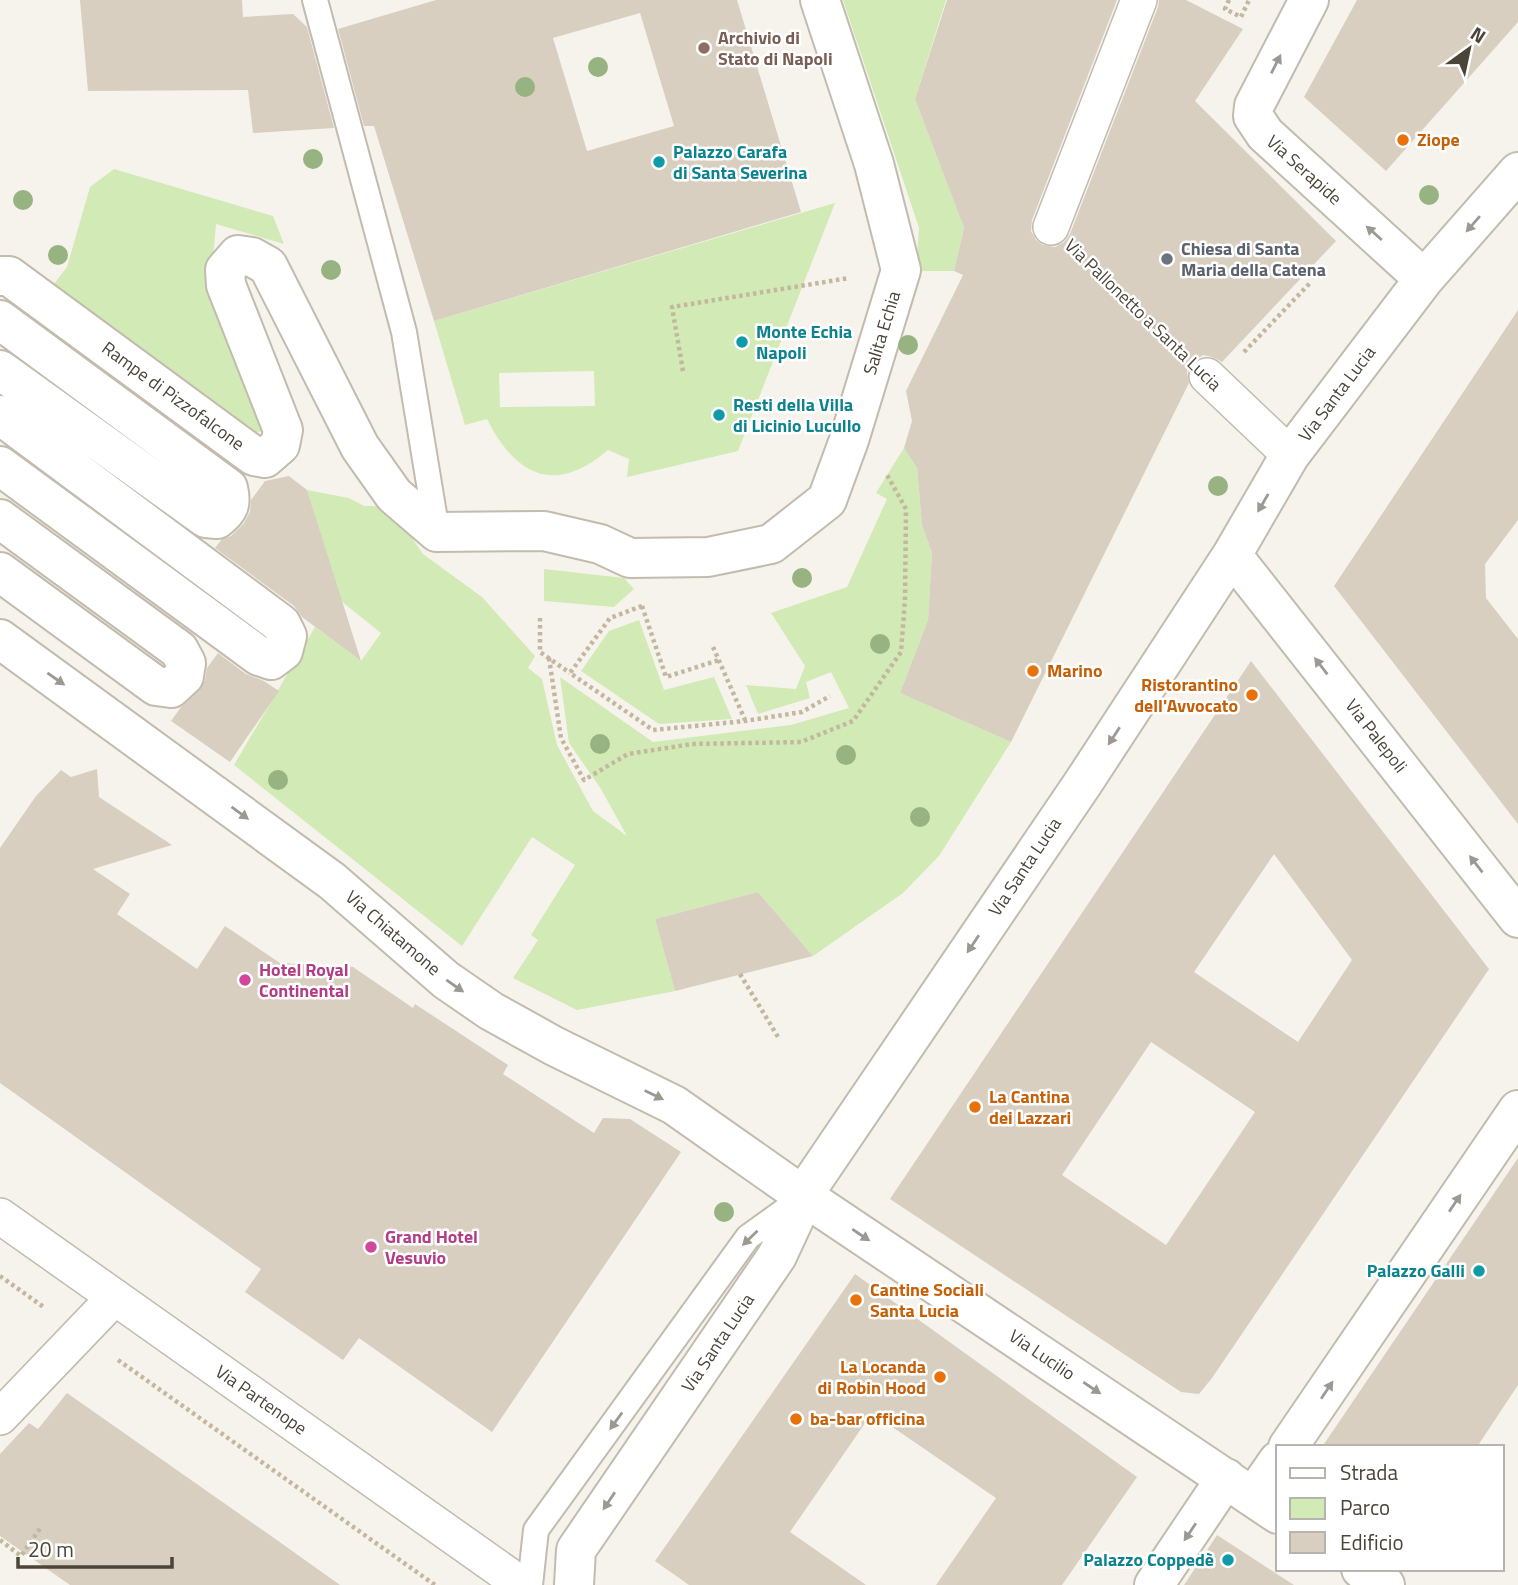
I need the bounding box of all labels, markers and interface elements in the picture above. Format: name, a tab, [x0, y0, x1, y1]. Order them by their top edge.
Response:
north arrow	[1434, 14, 1504, 84]
text: N	[1465, 19, 1492, 50]
place label: Archivio di Stato di Napoli	[718, 24, 833, 72]
marker: Archivio di Stato di Napoli	[696, 40, 712, 56]
one-way arrow	[1270, 54, 1282, 73]
place label: Ziope	[1417, 126, 1460, 153]
street label: Via Serapide	[1261, 128, 1348, 211]
marker: Ziope	[1395, 132, 1411, 148]
place label: Palazzo Carafa di Santa Severina	[673, 138, 808, 186]
marker: Palazzo Carafa di Santa Severina	[651, 154, 667, 170]
one-way arrow	[1466, 215, 1481, 232]
one-way arrow	[1365, 225, 1383, 241]
street label: Via Pallonetto a Santa Lucia	[1059, 232, 1228, 397]
place label: Chiesa di Santa Maria della Catena	[1181, 235, 1326, 283]
marker: Chiesa di Santa Maria della Catena	[1159, 251, 1175, 267]
street label: Salita Echia	[856, 288, 907, 378]
place label: Monte Echia Napoli	[756, 318, 852, 366]
marker: Monte Echia Napoli	[734, 334, 750, 350]
street label: Rampe di Pizzofalcone	[96, 335, 250, 457]
street label: Via Santa Lucia	[1292, 340, 1382, 447]
place label: Resti della Villa di Licinio Lucullo	[733, 391, 861, 439]
marker: Resti della Villa di Licinio Lucullo	[711, 407, 727, 423]
one-way arrow	[1257, 493, 1269, 512]
place label: Marino	[1047, 657, 1103, 684]
one-way arrow	[1314, 657, 1328, 675]
marker: Marino	[1025, 663, 1041, 679]
place label: Ristorantino dell'Avvocato	[1134, 671, 1238, 719]
one-way arrow	[47, 672, 65, 686]
marker: Ristorantino dell'Avvocato	[1244, 687, 1260, 703]
street label: Via Palepoli	[1339, 693, 1414, 778]
one-way arrow	[1107, 727, 1121, 745]
one-way arrow	[230, 806, 249, 820]
street label: Via Santa Lucia	[982, 812, 1068, 922]
one-way arrow	[1468, 856, 1483, 874]
street label: Via Chiatamone	[340, 884, 447, 982]
one-way arrow	[966, 935, 980, 953]
place label: Hotel Royal Continental	[259, 956, 349, 1004]
marker: Hotel Royal Continental	[237, 972, 253, 988]
one-way arrow	[446, 979, 464, 993]
place label: La Cantina dei Lazzari	[989, 1083, 1071, 1131]
one-way arrow	[644, 1089, 664, 1101]
marker: La Cantina dei Lazzari	[967, 1099, 983, 1115]
one-way arrow	[1448, 1193, 1461, 1212]
place label: Grand Hotel Vesuvio	[385, 1223, 478, 1271]
one-way arrow	[851, 1228, 871, 1241]
one-way arrow	[742, 1229, 759, 1246]
marker: Grand Hotel Vesuvio	[363, 1239, 379, 1255]
place label: Palazzo Galli	[1367, 1257, 1465, 1284]
marker: Palazzo Galli	[1471, 1263, 1487, 1279]
place label: Cantine Sociali Santa Lucia	[870, 1276, 984, 1324]
street label: Via Santa Lucia	[675, 1288, 761, 1398]
marker: Cantine Sociali Santa Lucia	[848, 1292, 864, 1308]
street label: Via Lucilio	[1004, 1322, 1081, 1387]
place label: La Locanda di Robin Hood	[817, 1353, 926, 1401]
street label: Via Partenope	[210, 1358, 313, 1441]
marker: La Locanda di Robin Hood	[932, 1369, 948, 1385]
one-way arrow	[1082, 1381, 1101, 1394]
one-way arrow	[1320, 1381, 1333, 1400]
place label: ba-bar officina	[810, 1405, 925, 1432]
one-way arrow	[608, 1411, 623, 1429]
marker: ba-bar officina	[788, 1411, 804, 1427]
legend	[1276, 1445, 1504, 1571]
text: Strada	[1340, 1456, 1398, 1488]
one-way arrow	[603, 1491, 616, 1511]
text: Parco	[1340, 1491, 1390, 1523]
one-way arrow	[1183, 1523, 1197, 1541]
scale bar	[18, 1526, 172, 1570]
text: Edificio	[1340, 1526, 1404, 1558]
text: 20 m	[28, 1533, 74, 1565]
place label: Palazzo Coppedè	[1083, 1546, 1214, 1573]
marker: Palazzo Coppedè	[1220, 1552, 1236, 1568]

